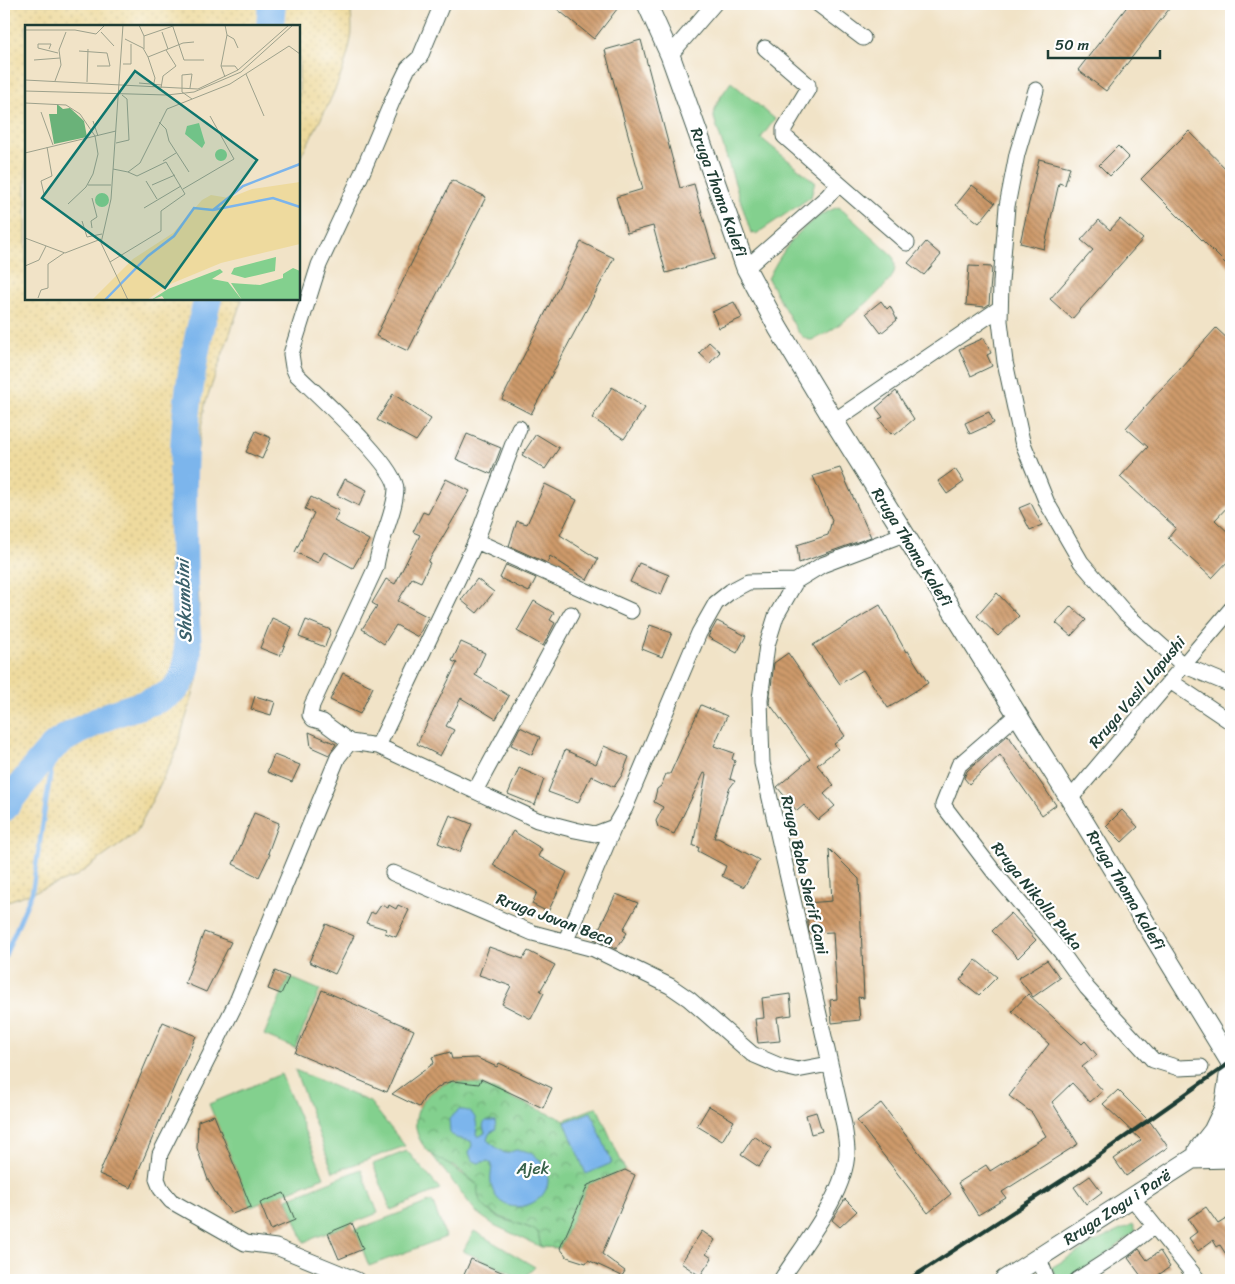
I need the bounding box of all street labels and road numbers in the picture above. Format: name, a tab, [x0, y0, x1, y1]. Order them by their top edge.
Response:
street label: Rruga Thoma Kalefi	[682, 123, 756, 262]
street label: Rruga Thoma Kalefi	[864, 482, 961, 613]
street label: Rruga Vasil Llapushi	[1081, 629, 1193, 755]
street label: Rruga Baba Sherif Cani	[773, 793, 838, 958]
street label: Rruga Thoma Kalefi	[1079, 824, 1174, 957]
street label: Rruga Nikolla Puka	[984, 835, 1090, 957]
street label: Rruga Jovan Beca	[492, 884, 618, 954]
street label: Rruga Zogu i Parë	[1057, 1161, 1178, 1253]

